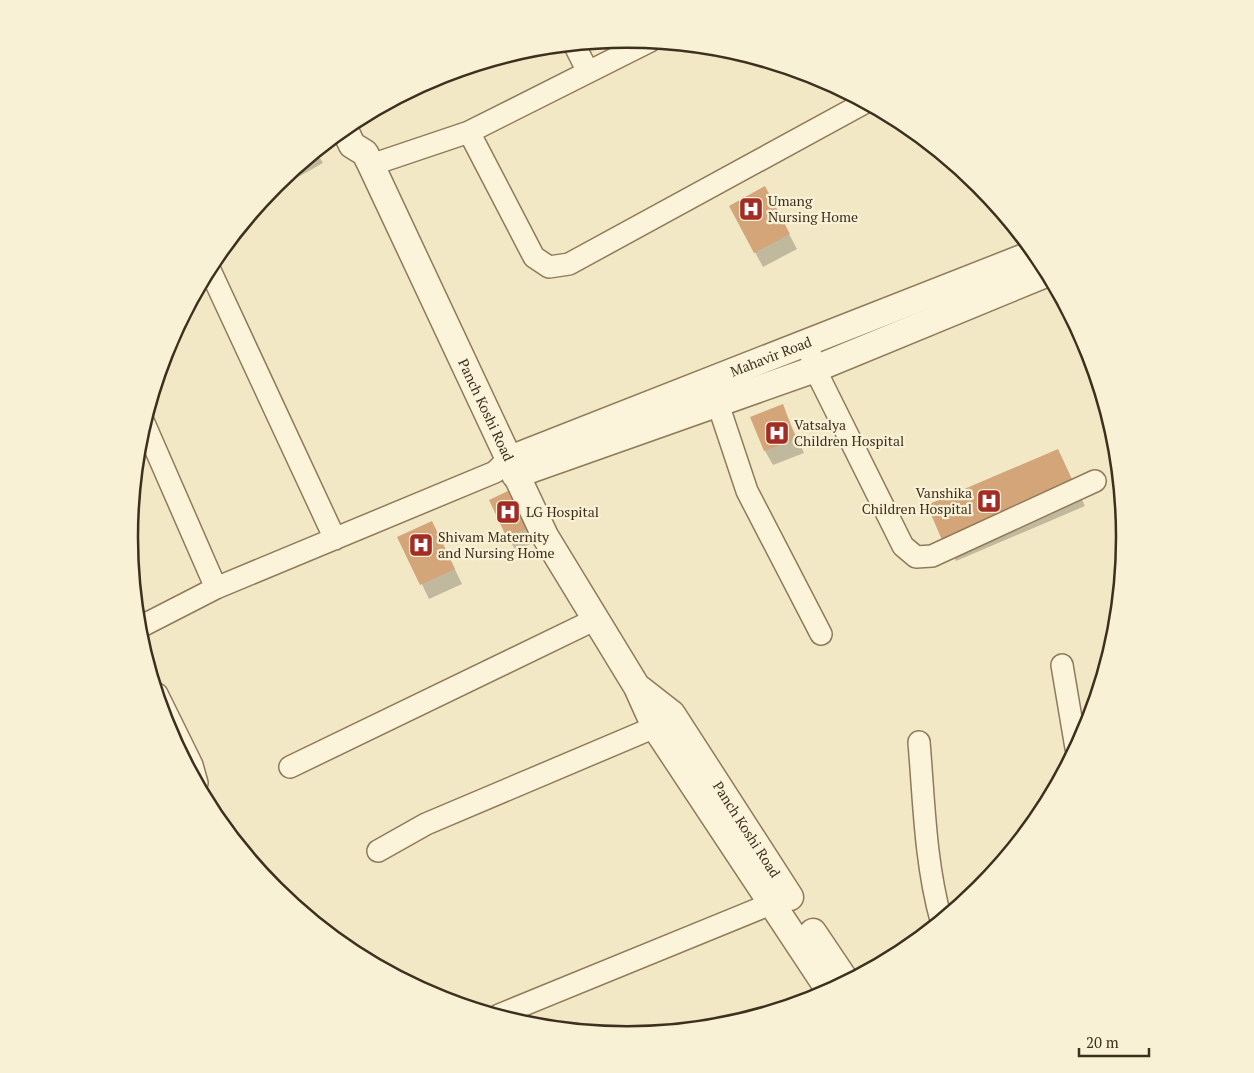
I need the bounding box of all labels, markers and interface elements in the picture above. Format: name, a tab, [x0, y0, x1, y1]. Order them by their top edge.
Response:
place label: Umang Nursing Home	[768, 191, 858, 226]
hospital icon: Umang Nursing Home	[738, 196, 764, 222]
street label: Mahavir Road	[727, 331, 814, 381]
street label: Panch Koshi Road	[454, 355, 519, 464]
place label: Vatsalya Children Hospital	[794, 415, 904, 450]
hospital icon: Vatsalya Children Hospital	[764, 420, 790, 446]
place label: Vanshika Children Hospital	[862, 483, 972, 518]
hospital icon: Vanshika Children Hospital	[976, 488, 1002, 514]
hospital icon: LG Hospital	[495, 499, 521, 525]
place label: LG Hospital	[526, 502, 599, 521]
place label: Shivam Maternity and Nursing Home	[438, 527, 555, 562]
hospital icon: Shivam Maternity and Nursing Home	[408, 532, 434, 558]
street label: Panch Koshi Road	[709, 777, 785, 881]
scale bar	[1079, 1026, 1149, 1058]
text: 20 m	[1086, 1032, 1119, 1052]

